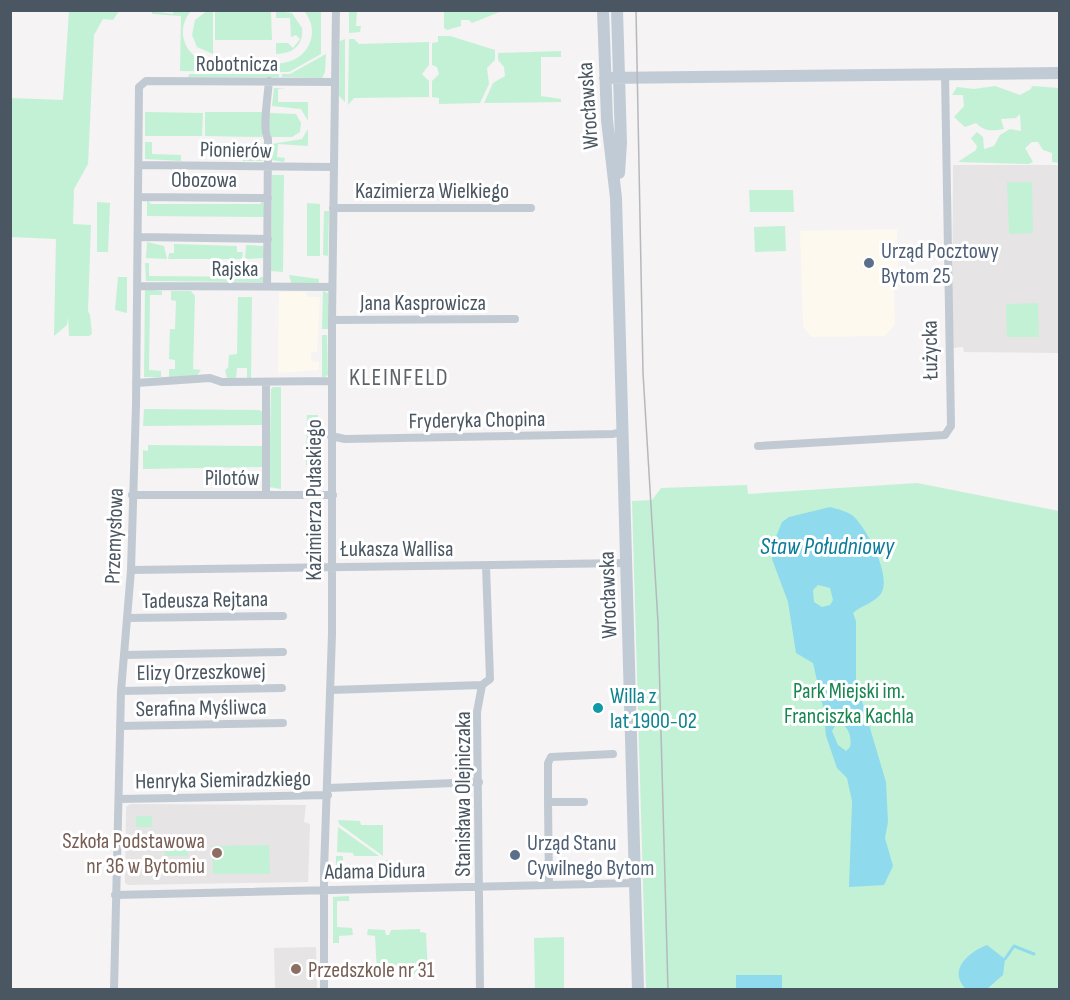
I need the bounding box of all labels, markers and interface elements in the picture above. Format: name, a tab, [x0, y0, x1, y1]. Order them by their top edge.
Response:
street label: Robotnicza	[196, 51, 278, 78]
street label: Wrocławska	[572, 61, 605, 151]
street label: Pionierów	[200, 136, 272, 165]
street label: Obozowa	[171, 167, 237, 194]
street label: Kazimierza Wielkiego	[355, 178, 509, 205]
place label: Urząd Pocztowy Bytom 25	[881, 238, 999, 290]
street label: Rajska	[211, 256, 259, 283]
marker: Urząd Pocztowy Bytom 25	[862, 256, 876, 270]
street label: Jana Kasprowicza	[359, 290, 486, 317]
street label: Łużycka	[916, 320, 945, 381]
district label: KLEINFELD	[349, 363, 449, 392]
street label: Fryderyka Chopina	[408, 406, 546, 435]
street label: Kazimierza Pułaskiego	[301, 419, 328, 581]
street label: Pilotów	[205, 465, 259, 492]
street label: Przemysłowa	[99, 488, 130, 585]
water label: Staw Południowy	[760, 532, 895, 561]
street label: Łukasza Wallisa	[340, 536, 453, 563]
street label: Wrocławska	[593, 551, 624, 639]
street label: Tadeusza Rejtana	[142, 586, 268, 615]
street label: Elizy Orzeszkowej	[136, 658, 266, 687]
park label: Park Miejski im. Franciszka Kachla	[784, 678, 914, 730]
place label: Willa z lat 1900-02	[610, 683, 697, 735]
street label: Serafina Myśliwca	[135, 694, 267, 723]
marker: Willa z lat 1900-02	[591, 701, 605, 715]
street label: Stanisława Olejniczaka	[450, 711, 477, 877]
street label: Henryka Siemiradzkiego	[135, 765, 311, 796]
place label: Szkoła Podstawowa nr 36 w Bytomiu	[62, 828, 205, 880]
place label: Urząd Stanu Cywilnego Bytom	[527, 830, 654, 882]
marker: Szkoła Podstawowa nr 36 w Bytomiu	[210, 846, 224, 860]
marker: Urząd Stanu Cywilnego Bytom	[508, 848, 522, 862]
street label: Adama Didura	[324, 857, 426, 886]
place label: Przedszkole nr 31	[308, 957, 435, 984]
marker: Przedszkole nr 31	[289, 962, 303, 976]

